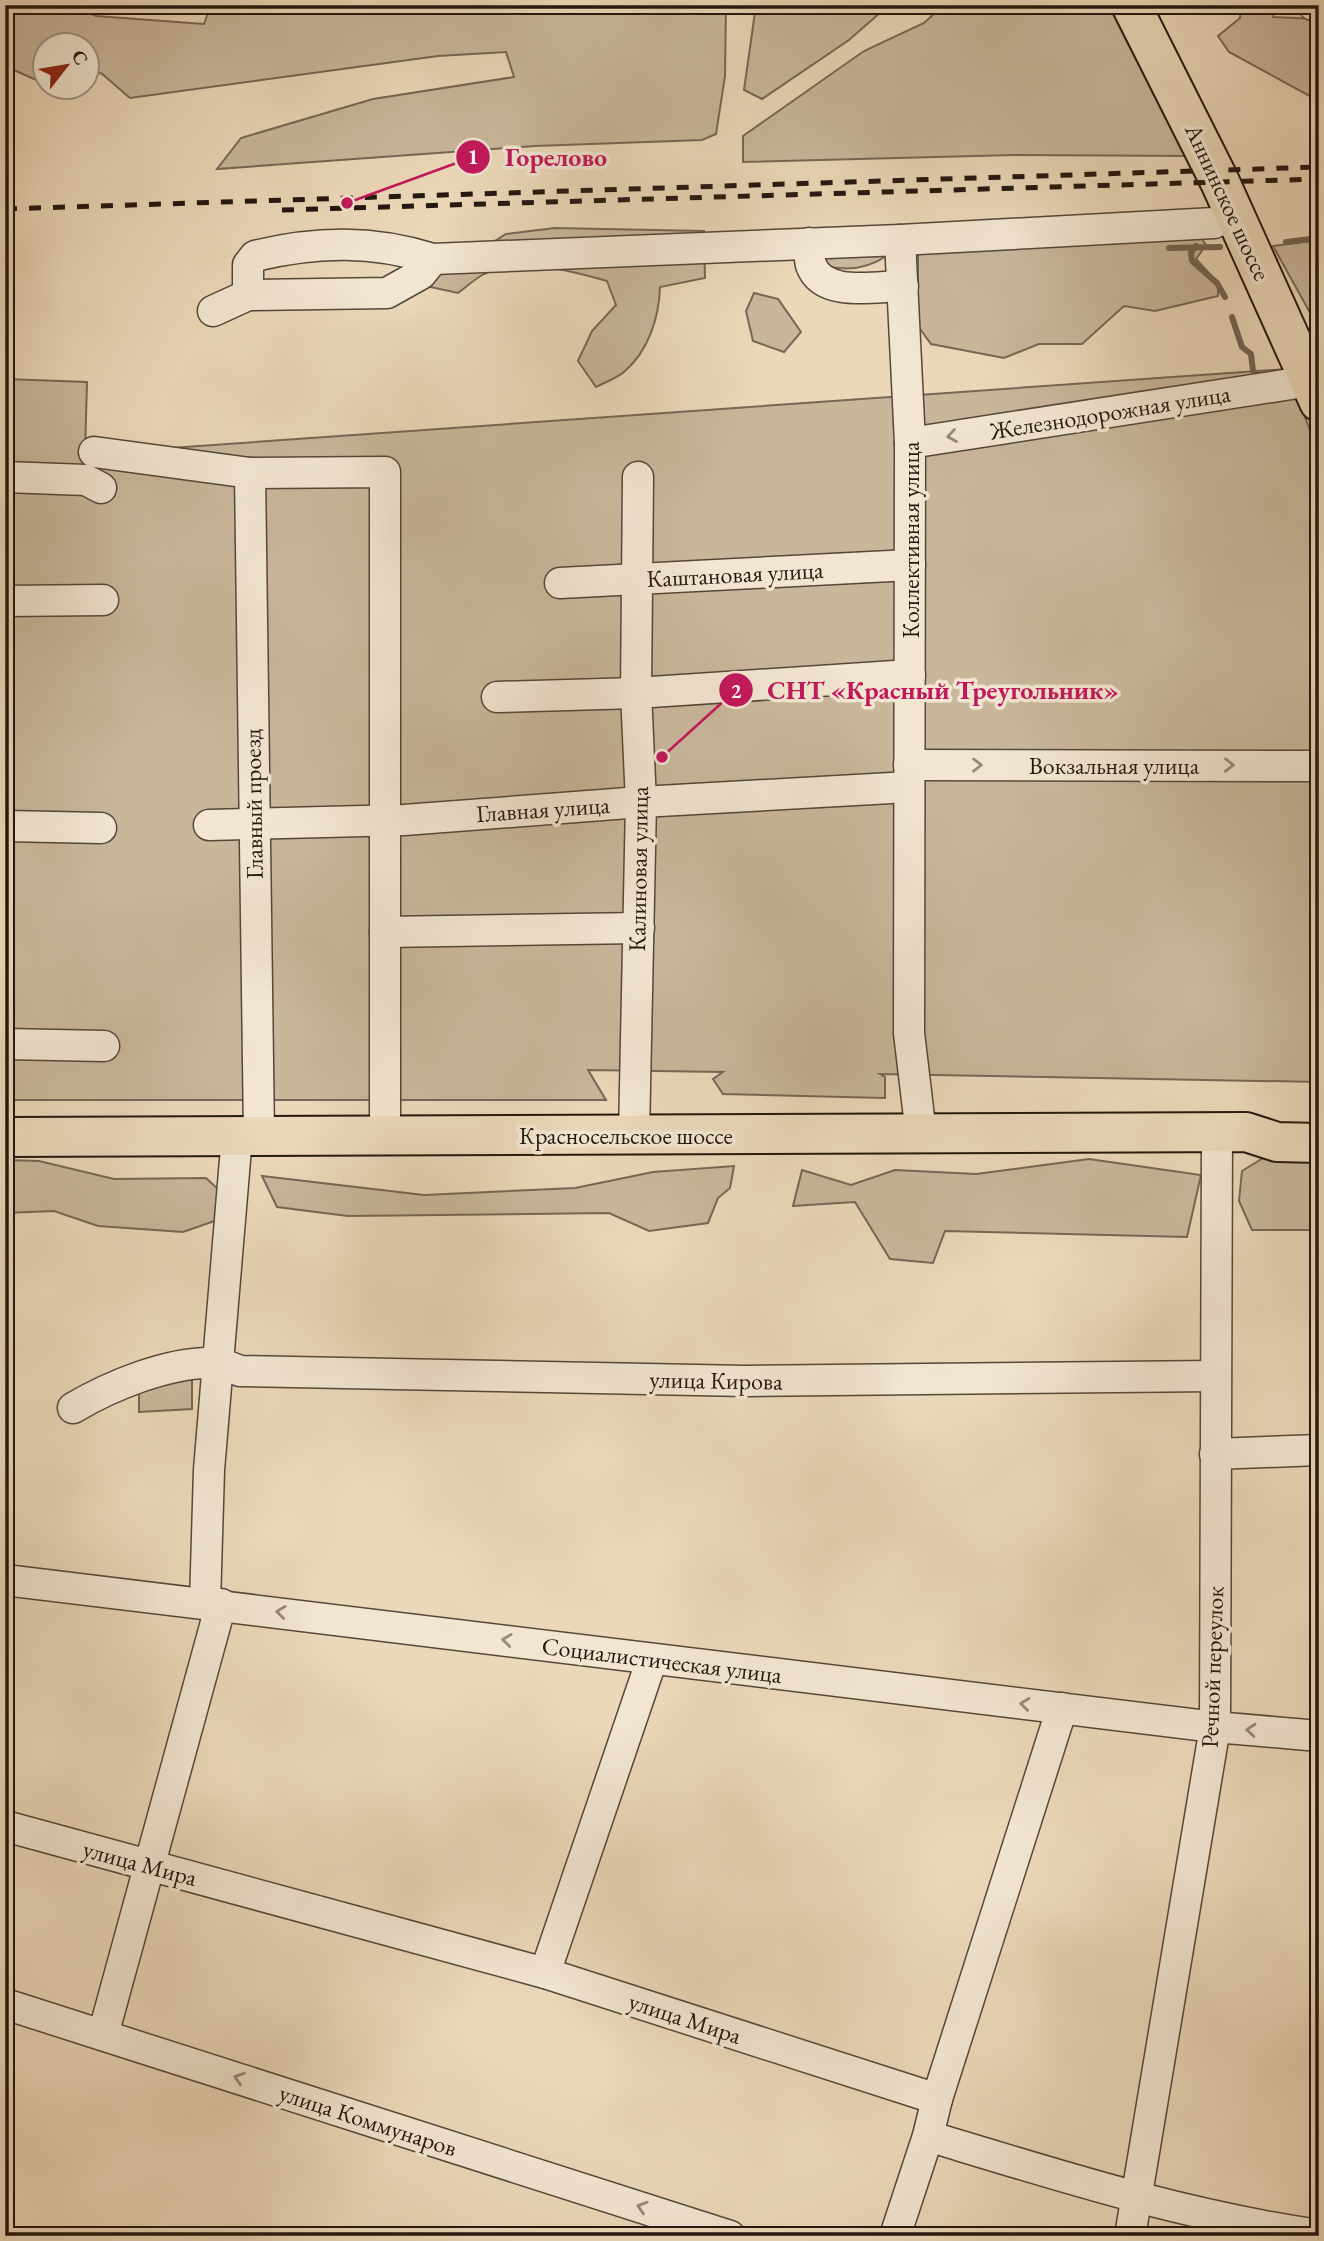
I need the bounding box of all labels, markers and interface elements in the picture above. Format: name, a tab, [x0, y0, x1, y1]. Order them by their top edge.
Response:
north arrow	[32, 32, 102, 102]
text: С	[66, 45, 94, 70]
street label: Аннинское шоссе	[1178, 118, 1278, 285]
callout: Горелово	[456, 133, 621, 180]
text: Горелово	[505, 140, 607, 174]
text: 1	[467, 143, 479, 170]
street label: Железнодорожная улица	[986, 378, 1233, 446]
one-way arrow	[946, 428, 958, 443]
street label: Коллективная улица	[895, 441, 926, 638]
street label: Каштановая улица	[646, 554, 825, 594]
callout: СНТ «Красный Треугольник»	[718, 667, 1132, 714]
text: СНТ «Красный Треугольник»	[767, 673, 1119, 707]
text: 2	[730, 677, 742, 704]
street label: Главный проезд	[236, 728, 270, 880]
street label: Вокзальная улица	[1029, 750, 1200, 781]
one-way arrow	[973, 757, 983, 773]
one-way arrow	[1225, 757, 1235, 773]
street label: Калиновая улица	[621, 786, 655, 952]
street label: Главная улица	[475, 789, 611, 829]
street label: Красносельское шоссе	[519, 1120, 733, 1151]
street label: улица Кирова	[649, 1363, 783, 1397]
street label: Речной переулок	[1194, 1585, 1230, 1749]
one-way arrow	[276, 1605, 287, 1620]
street label: Социалистическая улица	[540, 1630, 784, 1690]
one-way arrow	[501, 1633, 513, 1648]
one-way arrow	[1019, 1696, 1031, 1711]
one-way arrow	[1245, 1723, 1256, 1738]
street label: улица Мира	[80, 1833, 201, 1893]
street label: улица Мира	[625, 1985, 746, 2051]
one-way arrow	[233, 2072, 245, 2086]
street label: улица Коммунаров	[275, 2077, 461, 2163]
one-way arrow	[636, 2201, 648, 2216]

